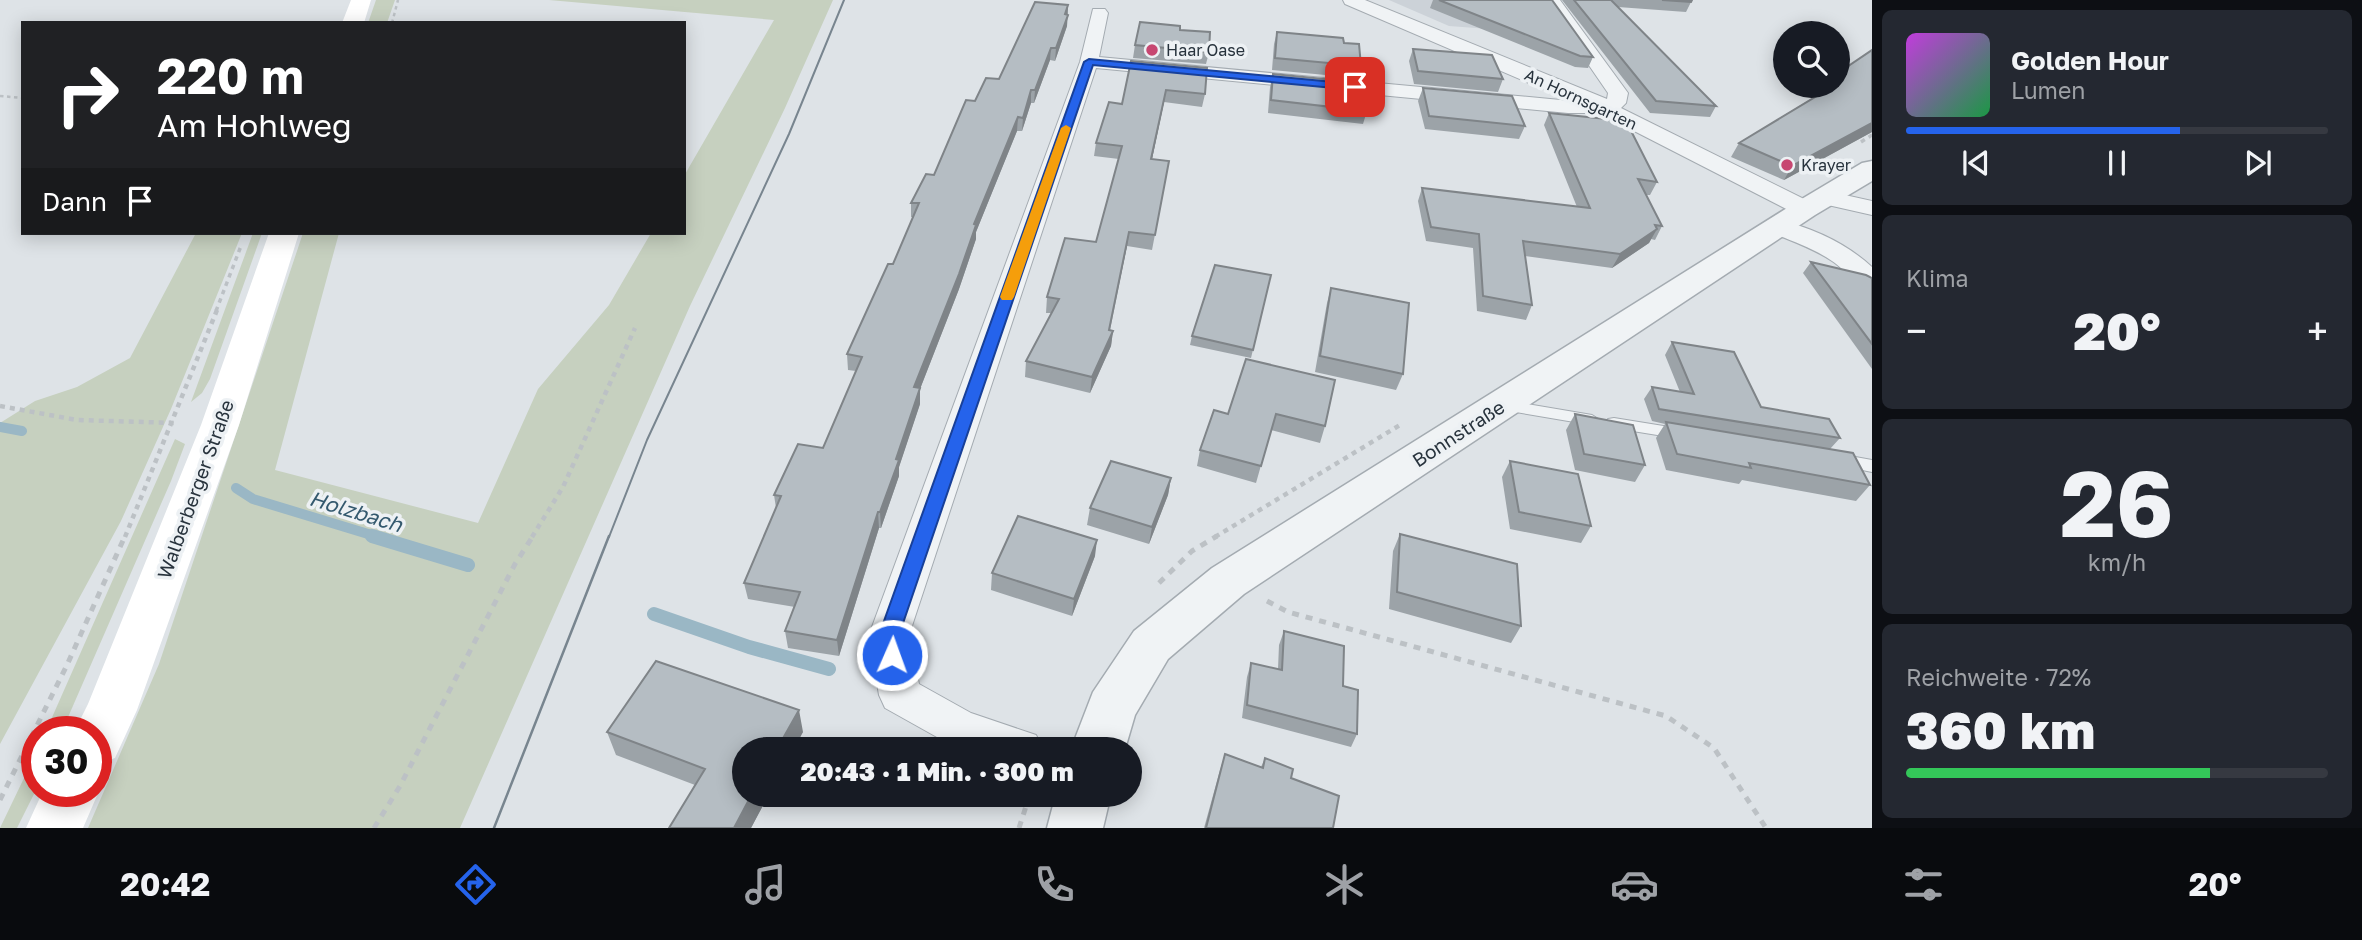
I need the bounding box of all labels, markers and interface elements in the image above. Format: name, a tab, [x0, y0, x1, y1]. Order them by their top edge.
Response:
map controls	[1773, 21, 1850, 98]
button: search	[1773, 21, 1850, 98]
place label: Haar Oase	[1166, 40, 1245, 60]
marker: Haar Oase	[1144, 42, 1160, 58]
text: Golden Hour	[2011, 45, 2169, 76]
text: 220 m	[157, 46, 304, 105]
icon: right	[42, 49, 133, 140]
pin	[1325, 57, 1385, 117]
street label: An Hornsgarten	[1522, 64, 1640, 134]
icon: arrive	[1336, 68, 1374, 106]
text: Lumen	[2011, 76, 2085, 104]
text: Am Hohlweg	[157, 106, 352, 144]
icon: previous	[1957, 144, 1995, 182]
icon: pause	[2098, 144, 2136, 182]
icon: next	[2239, 144, 2277, 182]
place label: Krayer	[1801, 155, 1851, 175]
marker: Krayer	[1779, 157, 1795, 173]
icon: arrive	[121, 182, 159, 220]
text: Dann	[42, 186, 107, 217]
text: Klima	[1906, 264, 1969, 292]
text: 20°	[2074, 299, 2160, 361]
text: −	[1906, 308, 1927, 353]
text: +	[2307, 308, 2328, 353]
street label: Bonnstraße	[1408, 395, 1508, 471]
street label: Walberberger Straße	[152, 396, 238, 582]
text: 26	[2060, 448, 2174, 557]
water label: Holzbach	[307, 485, 406, 538]
text: km/h	[2088, 548, 2146, 576]
position arrow	[855, 618, 929, 692]
text: Reichweite · 72%	[1906, 663, 2091, 691]
text: 360 km	[1906, 698, 2095, 760]
speed limit sign: 30	[21, 716, 112, 807]
text: 20:43 · 1 Min. · 300 m	[800, 756, 1074, 787]
icon: directions	[451, 860, 500, 909]
icon: music	[741, 860, 790, 909]
icon: phone	[1030, 860, 1079, 909]
icon: climate	[1320, 860, 1369, 909]
icon: car	[1610, 860, 1659, 909]
icon: filters	[1899, 860, 1948, 909]
text: 20:42	[120, 865, 210, 903]
text: 20°	[2189, 865, 2242, 903]

